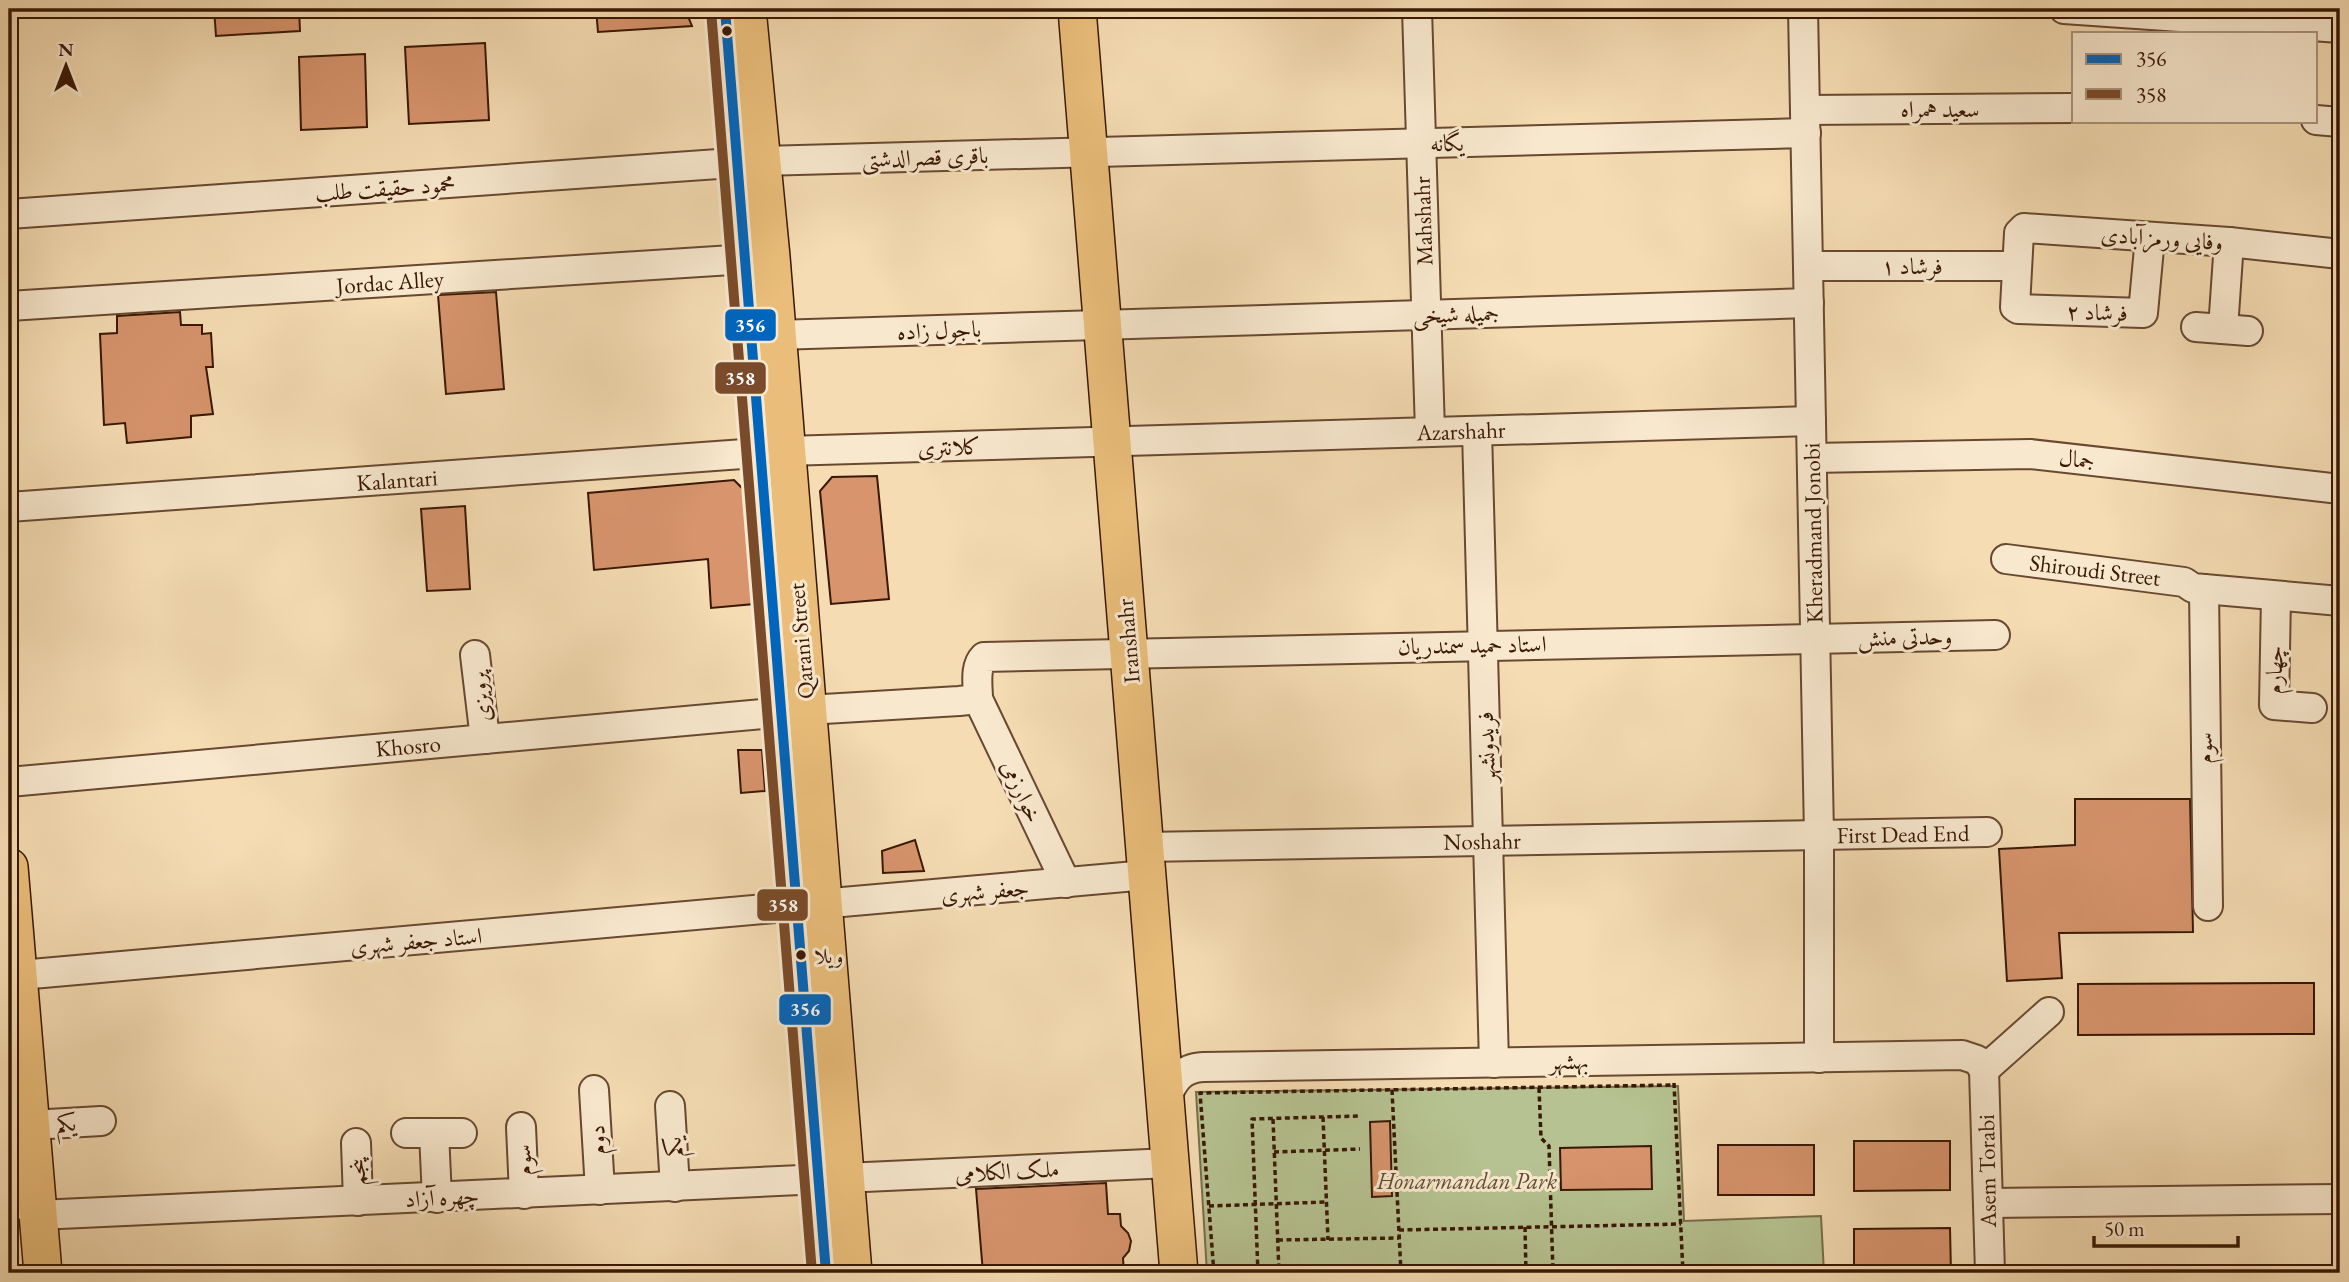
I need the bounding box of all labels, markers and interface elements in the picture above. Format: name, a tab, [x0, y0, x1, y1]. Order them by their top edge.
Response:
unlabelled marker	[720, 24, 734, 38]
north arrow	[32, 32, 102, 102]
legend	[2072, 32, 2318, 122]
text: N	[58, 37, 74, 62]
text: 356	[2136, 45, 2166, 72]
text: 358	[2136, 81, 2166, 108]
street label: سعید همراه	[1900, 94, 1980, 124]
street label: یگانه	[1430, 128, 1466, 158]
street label: باقری قصرالدشتی	[861, 140, 989, 175]
street label: محمود حقیقت طلب	[314, 168, 456, 209]
street label: Mahshahr	[1406, 176, 1440, 266]
street label: وفایی ورمزآبادی	[2100, 219, 2224, 258]
street label: فرشاد ۱	[1881, 251, 1943, 281]
street label: Jordac Alley	[333, 263, 446, 301]
street label: فرشاد ۲	[2066, 296, 2128, 328]
street label: جمیله شیخی	[1412, 297, 1500, 332]
line badge: 356	[724, 308, 777, 342]
text: 356	[735, 313, 765, 338]
street label: باجول زاده	[896, 314, 982, 346]
line badge: 358	[714, 361, 767, 395]
text: 358	[725, 366, 755, 391]
street label: Azarshahr	[1415, 414, 1506, 448]
street label: کلانتری	[917, 431, 981, 463]
street label: Kheradmand Jonobi	[1796, 442, 1830, 624]
street label: جمال	[2058, 442, 2096, 476]
street label: Kalantari	[355, 462, 439, 498]
street label: Shiroudi Street	[2028, 547, 2163, 593]
street label: Qarani Street	[781, 581, 821, 700]
street label: Iranshahr	[1109, 597, 1147, 685]
street label: وحدتی منش	[1857, 621, 1953, 654]
street label: استاد حمید سمندریان	[1397, 629, 1547, 661]
street label: چهارم	[2259, 645, 2294, 695]
street label: پرویزی	[462, 668, 498, 724]
street label: فریدونشهر	[1470, 711, 1502, 785]
street label: Khosro	[374, 728, 442, 764]
street label: سوم	[2189, 732, 2224, 764]
street label: خوارزمی	[994, 755, 1050, 827]
street label: First Dead End	[1836, 818, 1970, 850]
street label: Noshahr	[1443, 825, 1521, 857]
street label: جعفر شهری	[940, 872, 1030, 910]
line badge: 358	[756, 888, 809, 922]
text: 358	[768, 893, 798, 918]
street label: استاد جعفر شهری	[349, 920, 483, 962]
place label: ویلا	[814, 942, 843, 969]
marker: ویلا	[794, 948, 808, 962]
line badge: 356	[778, 993, 832, 1026]
text: 356	[790, 997, 820, 1022]
street label: بهشهر	[1547, 1046, 1589, 1076]
street label: یکم	[55, 1107, 79, 1146]
street label: Asem Torabi	[1971, 1114, 2003, 1229]
street label: دوم	[581, 1124, 618, 1156]
street label: یکم	[657, 1134, 696, 1158]
street label: سوم	[507, 1143, 544, 1176]
street label: ملک الکلامی	[954, 1153, 1060, 1189]
street label: پنجم	[341, 1156, 379, 1186]
park label: Honarmandan Park	[1376, 1166, 1558, 1196]
street label: چهره آزاد	[404, 1180, 480, 1214]
scale bar	[2094, 1205, 2237, 1249]
text: 50 m	[2104, 1215, 2145, 1242]

